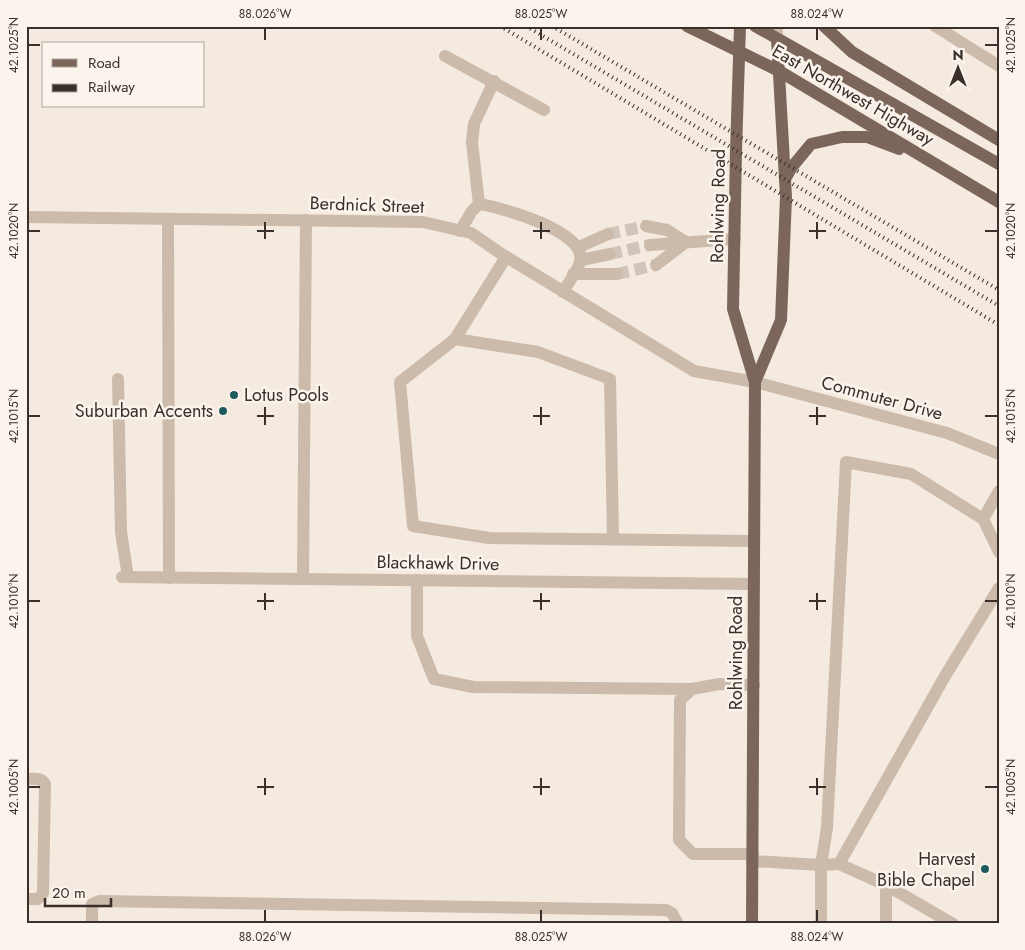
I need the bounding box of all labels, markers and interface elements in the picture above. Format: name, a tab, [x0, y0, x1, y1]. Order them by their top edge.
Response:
text: 88.026°W	[239, 5, 291, 23]
text: 88.025°W	[515, 5, 567, 23]
text: 88.024°W	[791, 5, 844, 23]
text: 42.1025°N	[5, 17, 23, 73]
text: 42.1025°N	[1002, 17, 1020, 73]
street label: East Northwest Highway	[767, 38, 939, 152]
legend	[42, 42, 205, 108]
north arrow	[932, 42, 982, 92]
text: N	[952, 45, 964, 65]
text: Road	[88, 52, 120, 74]
text: Railway	[88, 76, 135, 98]
street label: Rohlwing Road	[704, 149, 732, 263]
street label: Berdnick Street	[309, 190, 425, 220]
text: 42.1020°N	[5, 203, 23, 259]
text: 42.1020°N	[1002, 203, 1020, 259]
street label: Commuter Drive	[818, 369, 946, 427]
place label: Lotus Pools	[244, 382, 329, 408]
text: 42.1015°N	[5, 389, 23, 443]
marker: Lotus Pools	[228, 389, 240, 401]
text: 42.1015°N	[1002, 389, 1020, 443]
place label: Suburban Accents	[75, 398, 213, 424]
marker: Suburban Accents	[217, 405, 229, 417]
street label: Blackhawk Drive	[376, 549, 500, 577]
text: 42.1010°N	[5, 573, 23, 629]
text: 42.1010°N	[1002, 573, 1020, 629]
street label: Rohlwing Road	[723, 596, 749, 710]
text: 42.1005°N	[5, 759, 23, 815]
text: 42.1005°N	[1002, 759, 1020, 815]
place label: Harvest Bible Chapel	[877, 846, 976, 893]
marker: Harvest Bible Chapel	[979, 863, 991, 875]
scale bar	[45, 875, 111, 907]
text: 20 m	[52, 882, 86, 904]
text: 88.026°W	[239, 928, 291, 946]
text: 88.025°W	[515, 928, 567, 946]
text: 88.024°W	[791, 928, 844, 946]

